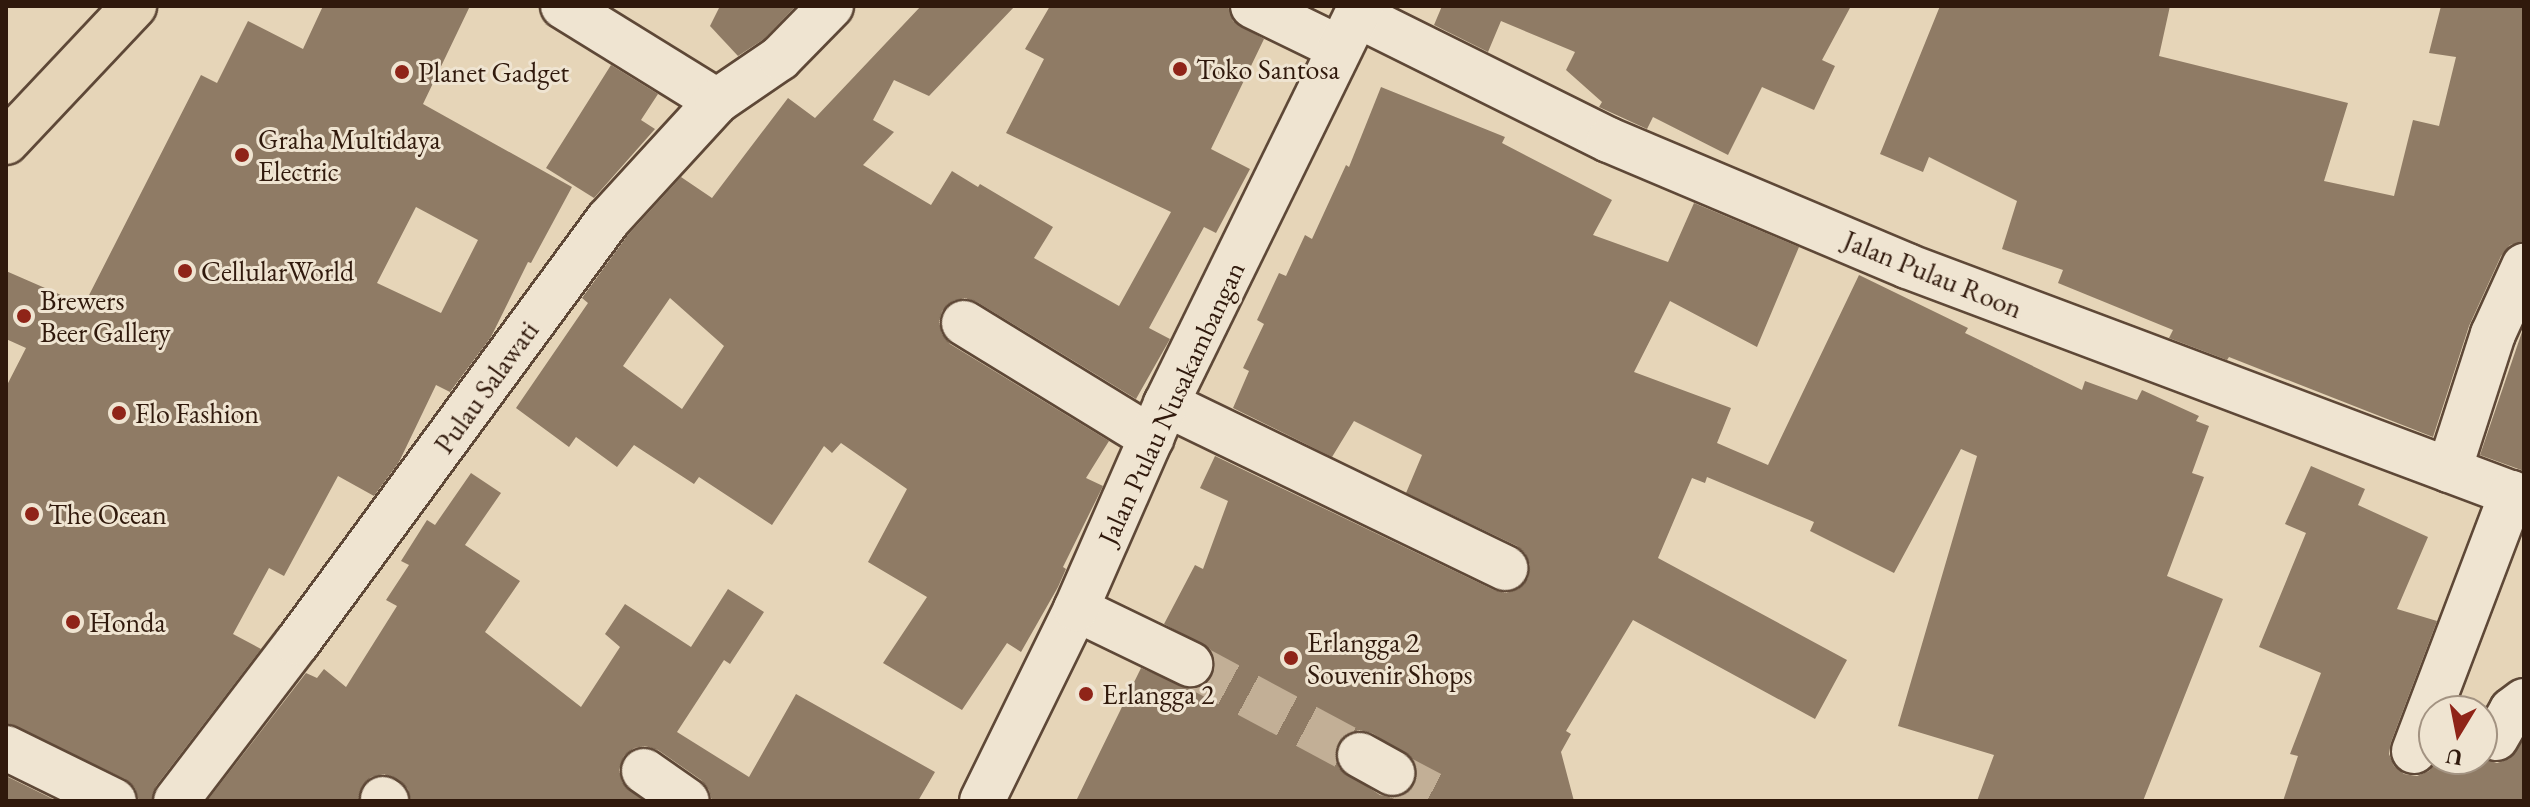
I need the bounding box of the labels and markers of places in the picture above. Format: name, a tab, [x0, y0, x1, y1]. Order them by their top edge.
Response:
place label: Toko Santosa	[1196, 52, 1340, 86]
place label: Planet Gadget	[418, 55, 569, 89]
marker: Toko Santosa	[1171, 60, 1189, 78]
marker: Planet Gadget	[393, 63, 411, 81]
place label: Graha Multidaya Electric	[258, 122, 441, 188]
marker: Graha Multidaya Electric	[233, 146, 251, 164]
place label: CellularWorld	[201, 254, 354, 288]
marker: CellularWorld	[176, 262, 194, 280]
place label: Brewers Beer Gallery	[40, 283, 171, 349]
marker: Brewers Beer Gallery	[15, 307, 33, 325]
place label: Flo Fashion	[135, 396, 259, 430]
marker: Flo Fashion	[110, 404, 128, 422]
place label: The Ocean	[48, 497, 167, 531]
marker: The Ocean	[23, 505, 41, 523]
place label: Honda	[89, 605, 166, 639]
marker: Honda	[64, 613, 82, 631]
place label: Erlangga 2 Souvenir Shops	[1307, 625, 1473, 691]
marker: Erlangga 2 Souvenir Shops	[1282, 649, 1300, 667]
place label: Erlangga 2	[1102, 677, 1214, 711]
marker: Erlangga 2	[1077, 685, 1095, 703]

